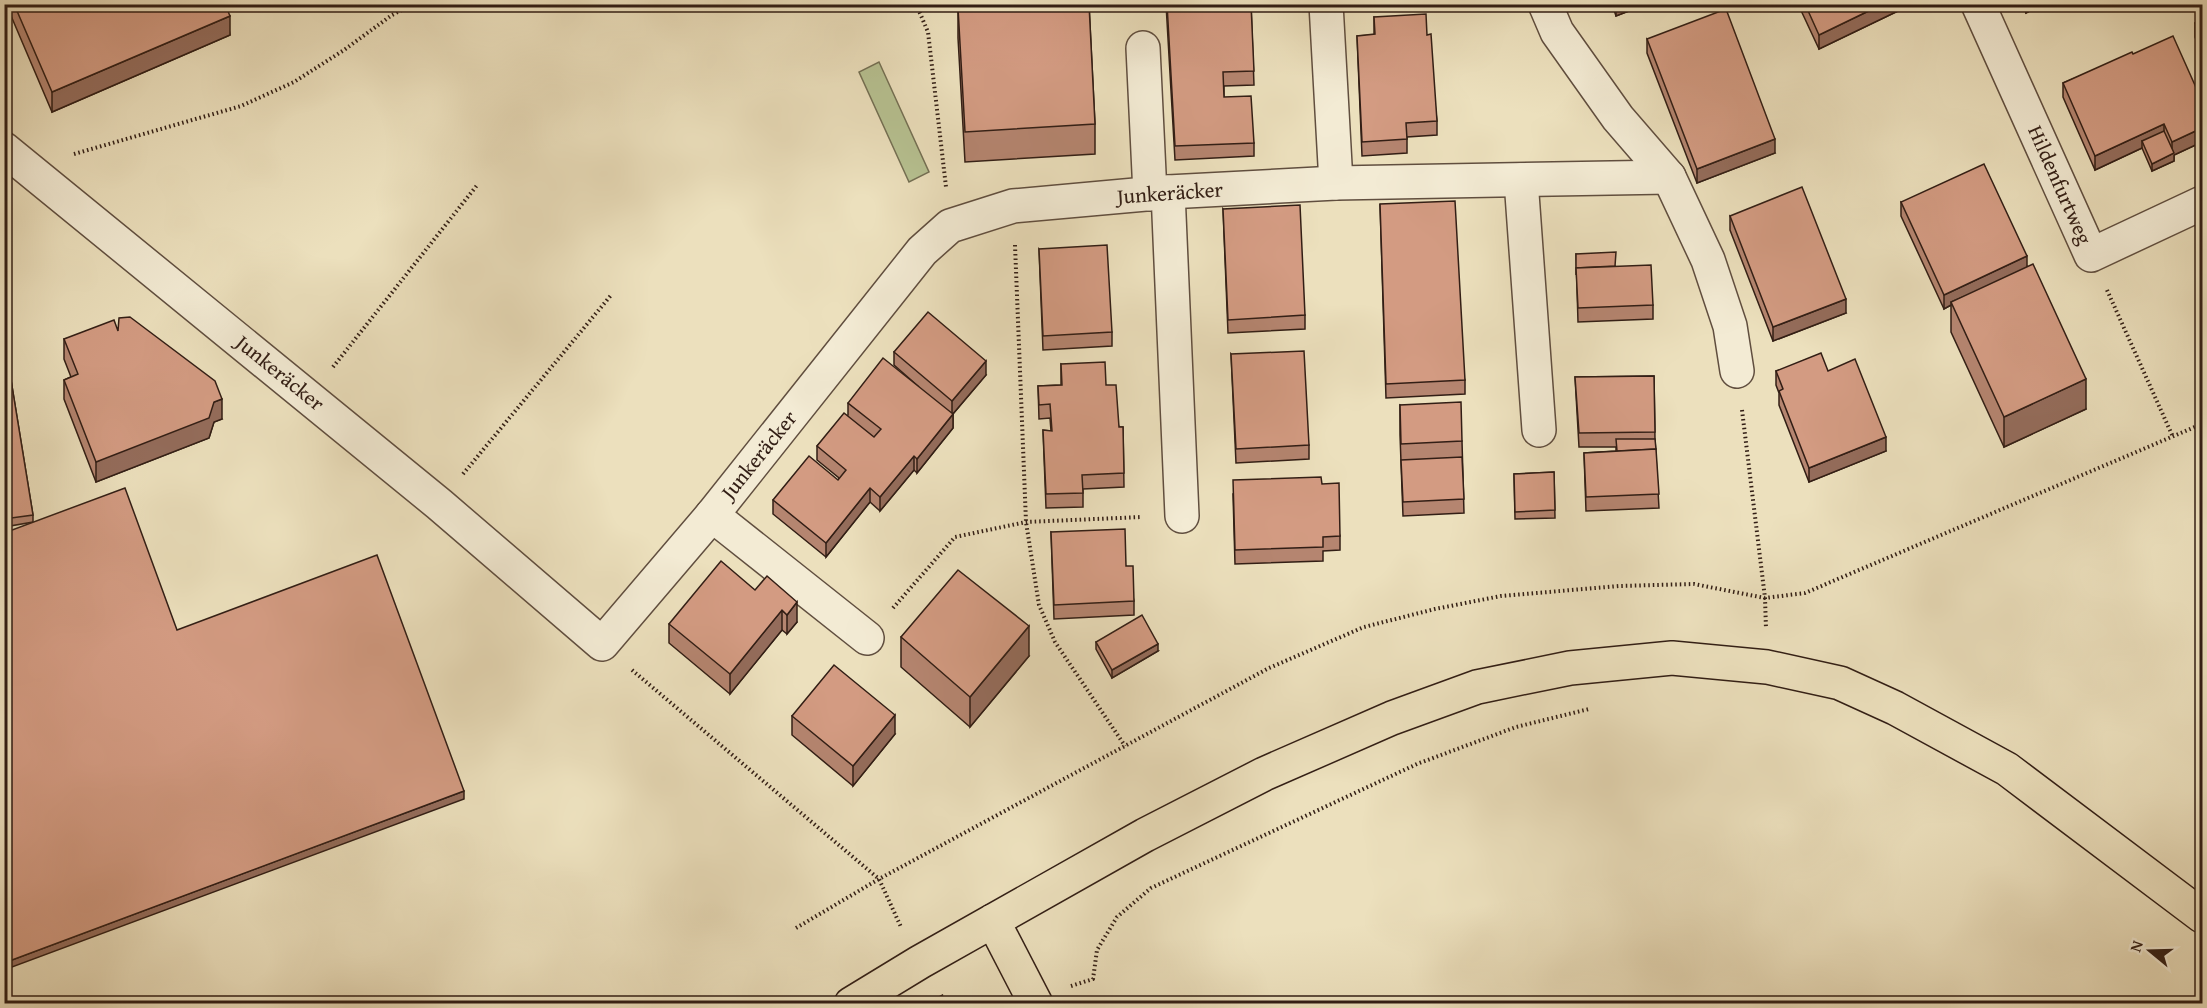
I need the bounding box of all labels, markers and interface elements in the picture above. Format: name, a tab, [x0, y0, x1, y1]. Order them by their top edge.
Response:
street label: Hildenfurtweg	[2020, 120, 2101, 250]
street label: Junkeräcker	[1113, 173, 1224, 212]
street label: Junkeräcker	[227, 325, 332, 418]
street label: Junkeräcker	[711, 403, 804, 508]
north arrow	[2120, 921, 2180, 981]
text: N	[2123, 937, 2149, 955]

